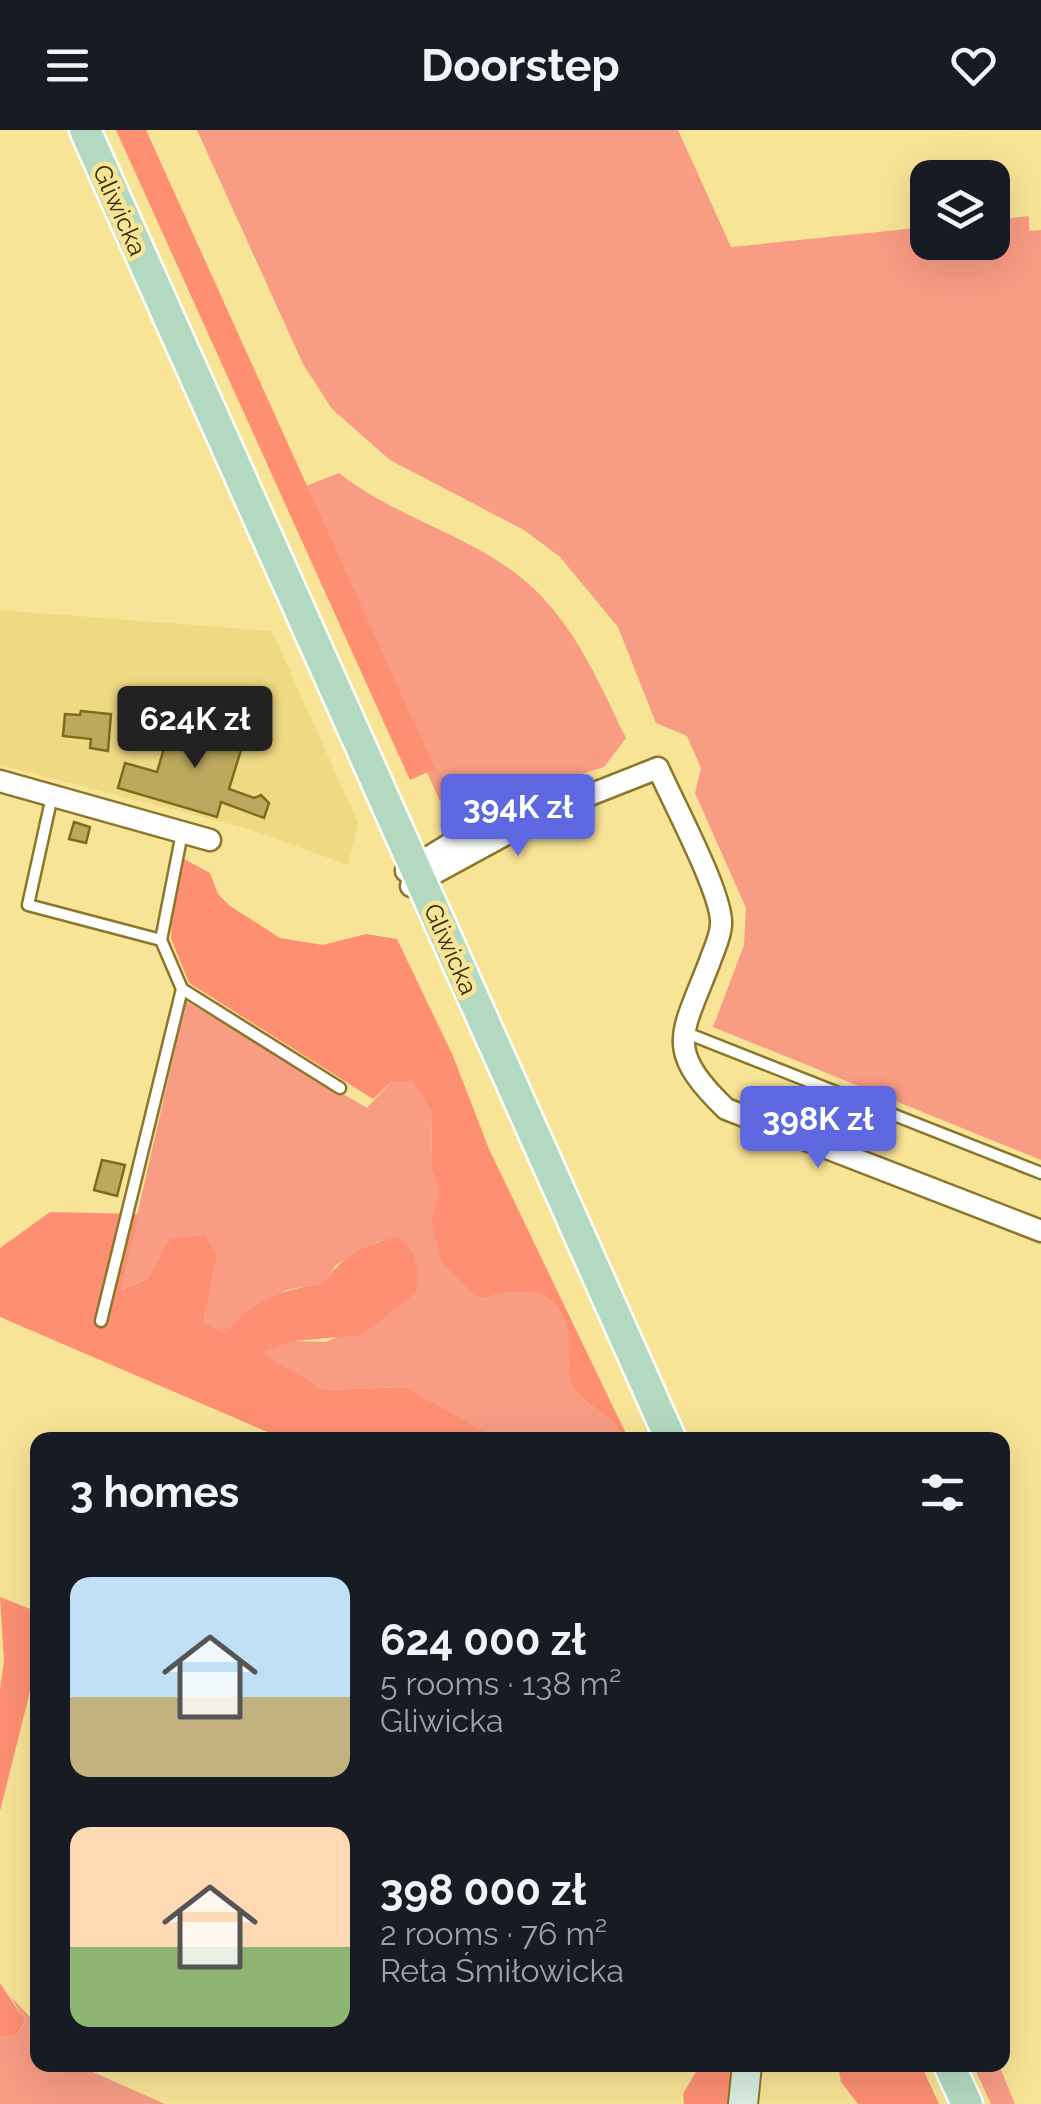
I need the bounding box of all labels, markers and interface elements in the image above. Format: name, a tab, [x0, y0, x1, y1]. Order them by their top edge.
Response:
icon: menu	[40, 38, 95, 93]
icon: heart	[946, 38, 1001, 93]
text: Doorstep	[421, 39, 620, 92]
street label: Gliwicka	[87, 160, 153, 260]
map controls	[910, 160, 1010, 260]
button: layers	[910, 160, 1010, 260]
pin: 624K zł	[103, 686, 287, 771]
text: 624K zł	[139, 700, 251, 737]
pin: 394K zł	[426, 774, 610, 859]
text: 394K zł	[463, 788, 573, 825]
street label: Gliwicka	[418, 899, 484, 999]
pin: 398K zł	[726, 1086, 910, 1171]
text: 398K zł	[762, 1100, 874, 1137]
icon: filters	[915, 1465, 970, 1520]
text: 3 homes	[70, 1468, 239, 1517]
text: 624 000 zł	[380, 1616, 586, 1665]
icon: home	[150, 1617, 270, 1737]
text: 5 rooms · 138 m²	[380, 1665, 621, 1702]
text: Gliwicka	[380, 1702, 504, 1739]
text: 398 000 zł	[380, 1866, 586, 1915]
icon: home	[150, 1867, 270, 1987]
text: 2 rooms · 76 m²	[380, 1915, 607, 1952]
text: Reta Śmiłowicka	[380, 1952, 624, 1989]

